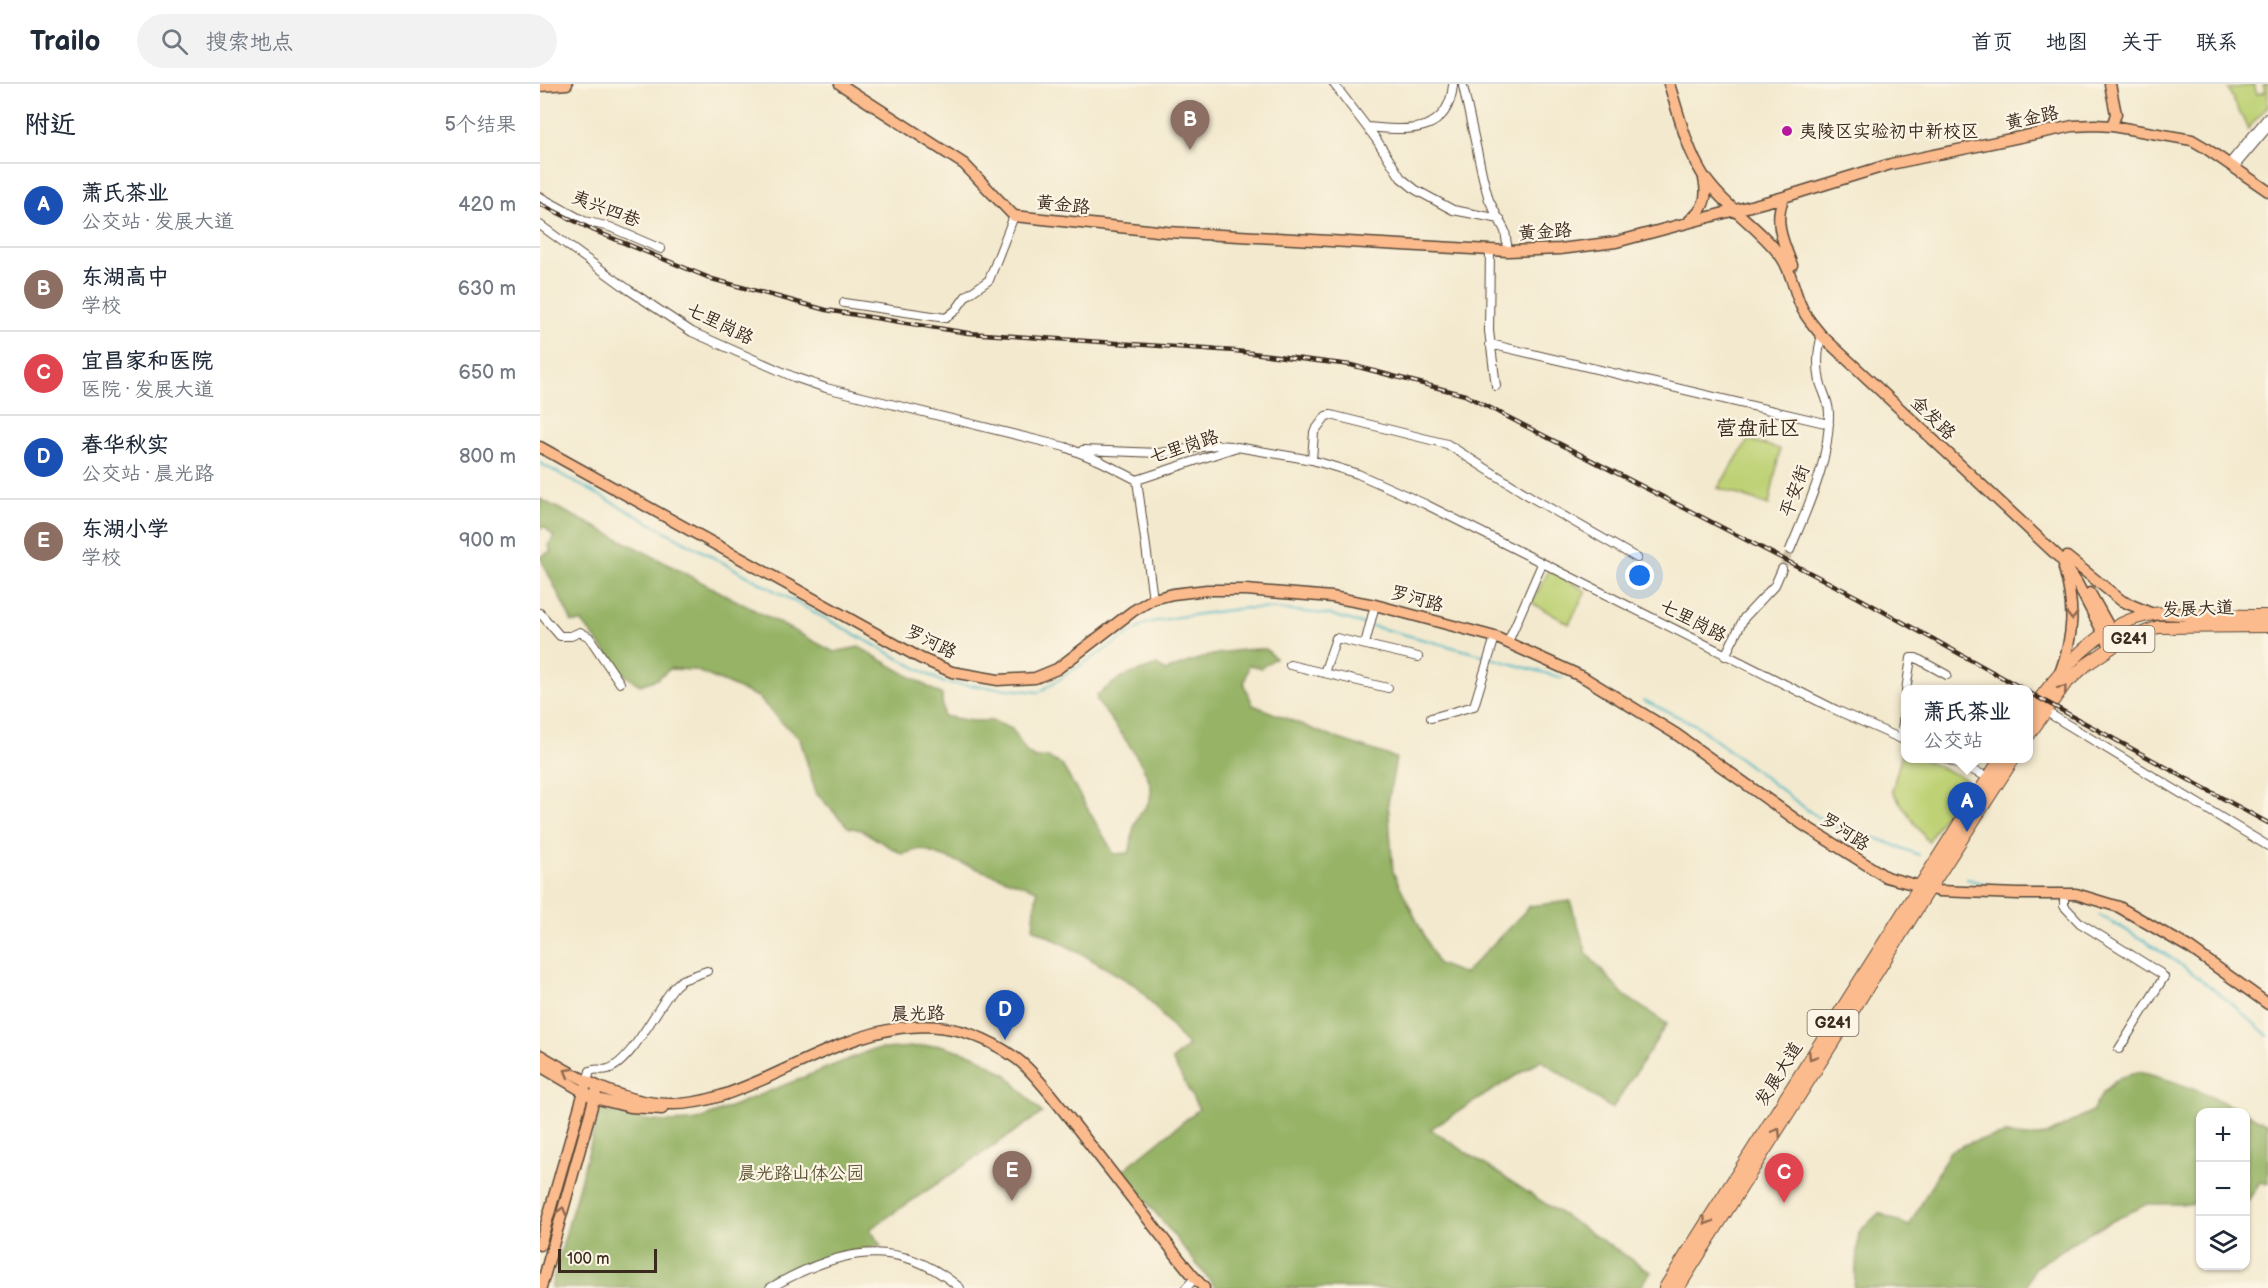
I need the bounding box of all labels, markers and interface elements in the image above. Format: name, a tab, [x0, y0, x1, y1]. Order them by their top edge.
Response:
search box	[137, 14, 557, 68]
text: Trailo	[30, 25, 101, 58]
icon: search	[158, 25, 191, 58]
text: 搜索地点	[206, 29, 294, 56]
text: 首页	[1971, 30, 2013, 55]
text: 地图	[2046, 30, 2088, 55]
text: 关于	[2121, 30, 2163, 55]
text: 联系	[2196, 30, 2238, 55]
pin: B	[1170, 100, 1210, 150]
street label: 黄金路	[2003, 102, 2061, 134]
text: 附近	[24, 110, 76, 141]
text: 5个结果	[445, 113, 516, 137]
place label: 夷陵区实验初中新校区	[1799, 121, 1979, 142]
marker: 夷陵区实验初中新校区	[1780, 124, 1794, 138]
text: 萧氏茶业	[81, 180, 169, 207]
street label: 夷兴四巷	[569, 186, 643, 232]
street label: 黄金路	[1035, 192, 1091, 218]
text: A	[37, 193, 50, 217]
text: 420 m	[458, 193, 516, 217]
text: 公交站 · 发展大道	[81, 210, 234, 234]
street label: 黄金路	[1517, 220, 1573, 244]
text: 东湖高中	[81, 264, 169, 291]
text: B	[36, 277, 51, 301]
text: 630 m	[458, 277, 516, 301]
text: 学校	[81, 294, 121, 318]
street label: 七里岗路	[683, 299, 757, 349]
text: 宜昌家和医院	[81, 348, 213, 375]
text: C	[36, 361, 51, 385]
text: 650 m	[459, 361, 516, 385]
text: 医院 · 发展大道	[81, 378, 214, 402]
street label: 金发路	[1906, 392, 1960, 444]
district label: 营盘社区	[1716, 416, 1800, 441]
street label: 七里岗路	[1147, 426, 1221, 468]
text: 春华秋实	[81, 432, 169, 459]
text: D	[37, 445, 50, 469]
text: 800 m	[459, 445, 516, 469]
text: 公交站 · 晨光路	[81, 462, 214, 486]
street label: 平安街	[1776, 462, 1814, 520]
text: 东湖小学	[81, 516, 169, 543]
text: E	[37, 529, 50, 553]
text: 900 m	[459, 529, 516, 553]
text: 学校	[81, 546, 121, 570]
your location	[1625, 561, 1654, 590]
street label: 罗河路	[1388, 582, 1446, 616]
street label: 七里岗路	[1656, 595, 1730, 647]
street label: 发展大道	[2162, 597, 2234, 621]
one-way arrow	[2066, 612, 2078, 621]
street label: 罗河路	[902, 621, 960, 663]
road number: G241	[2104, 626, 2154, 652]
popup	[1901, 685, 2033, 763]
one-way arrow	[2055, 685, 2066, 696]
text: 萧氏茶业	[1923, 699, 2011, 726]
text: 公交站	[1923, 729, 1983, 753]
pin: A	[1948, 782, 1986, 832]
street label: 罗河路	[1817, 808, 1873, 856]
pin: D	[986, 990, 1024, 1040]
street label: 晨光路	[891, 1003, 945, 1025]
road number: G241	[1808, 1010, 1858, 1036]
street label: 发展大道	[1751, 1038, 1807, 1110]
one-way arrow	[1807, 1050, 1819, 1060]
one-way arrow	[564, 1067, 574, 1079]
map controls	[2196, 1108, 2250, 1270]
button: +	[2196, 1108, 2250, 1162]
one-way arrow	[1769, 1128, 1781, 1138]
pin: E	[992, 1152, 1032, 1201]
pin: C	[1764, 1154, 1804, 1203]
button: −	[2196, 1162, 2250, 1216]
park label: 晨光路山体公园	[738, 1163, 864, 1184]
one-way arrow	[555, 1207, 568, 1217]
one-way arrow	[1703, 1215, 1715, 1225]
button: layers	[2196, 1216, 2250, 1270]
scale bar	[558, 1246, 657, 1274]
text: 100 m	[567, 1250, 610, 1269]

